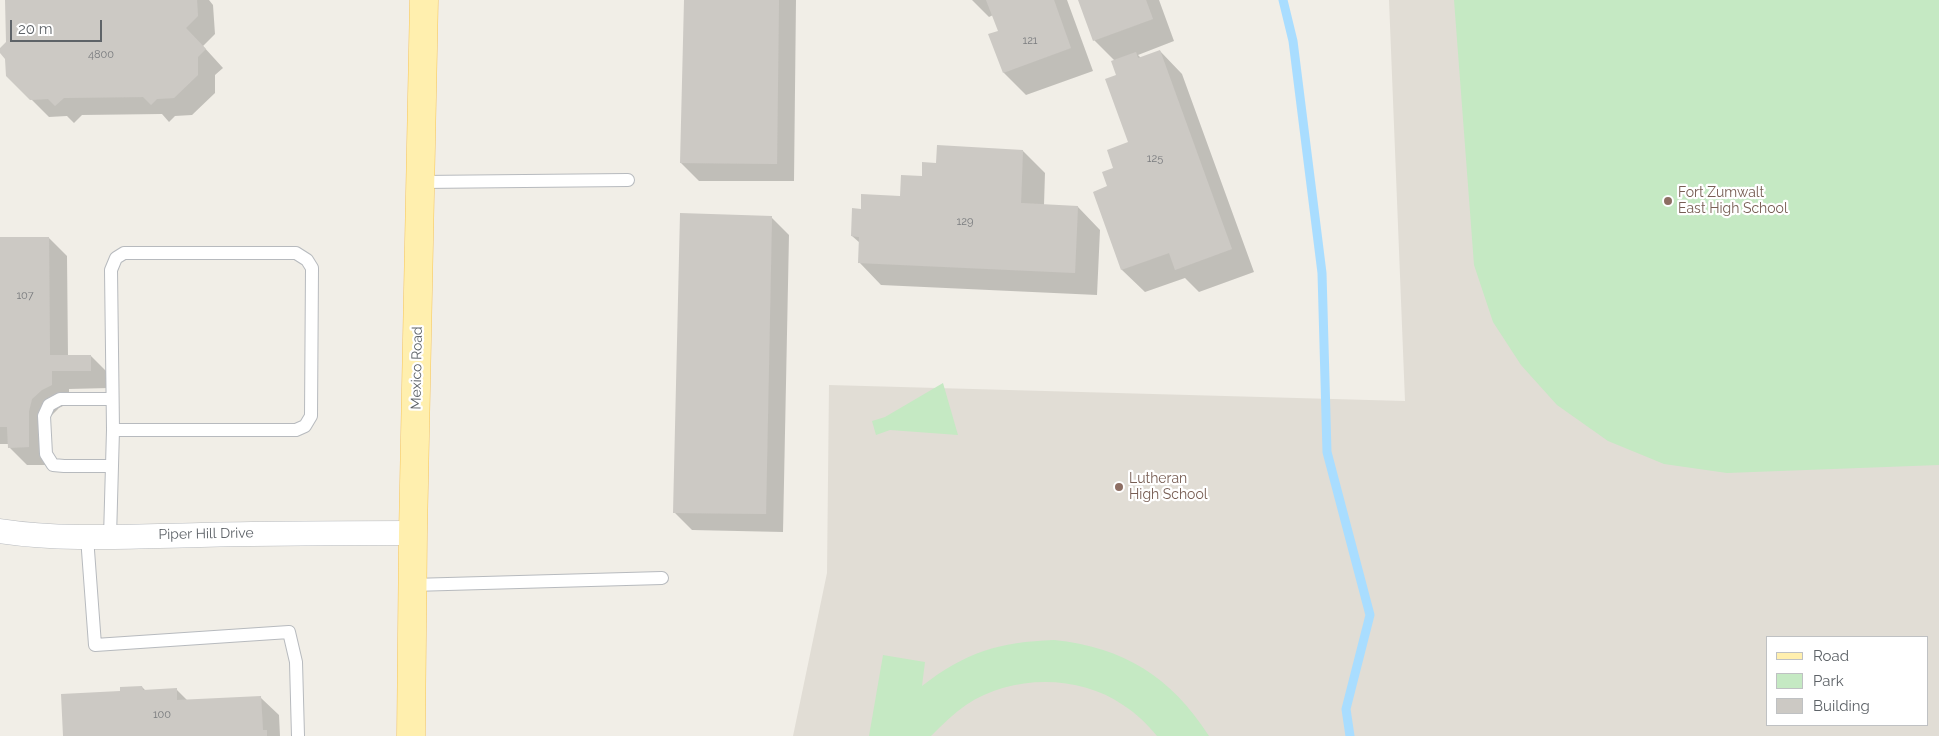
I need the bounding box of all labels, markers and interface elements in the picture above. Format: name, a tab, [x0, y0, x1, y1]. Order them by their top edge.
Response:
scale bar	[12, 10, 105, 42]
text: 20 m	[18, 20, 53, 38]
house number: 121	[1022, 34, 1038, 48]
house number: 4800	[88, 48, 114, 62]
house number: 125	[1147, 152, 1163, 166]
place label: Fort Zumwalt East High School	[1678, 185, 1788, 218]
marker: Fort Zumwalt East High School	[1662, 195, 1674, 207]
house number: 129	[957, 215, 973, 229]
house number: 107	[16, 289, 34, 303]
street label: Mexico Road	[408, 326, 426, 410]
place label: Lutheran High School	[1129, 471, 1208, 504]
marker: Lutheran High School	[1113, 481, 1125, 493]
street label: Piper Hill Drive	[158, 525, 254, 543]
legend	[1766, 636, 1929, 726]
text: Road	[1813, 647, 1849, 665]
text: Park	[1813, 672, 1844, 690]
text: Building	[1813, 697, 1870, 715]
house number: 100	[153, 708, 171, 722]

